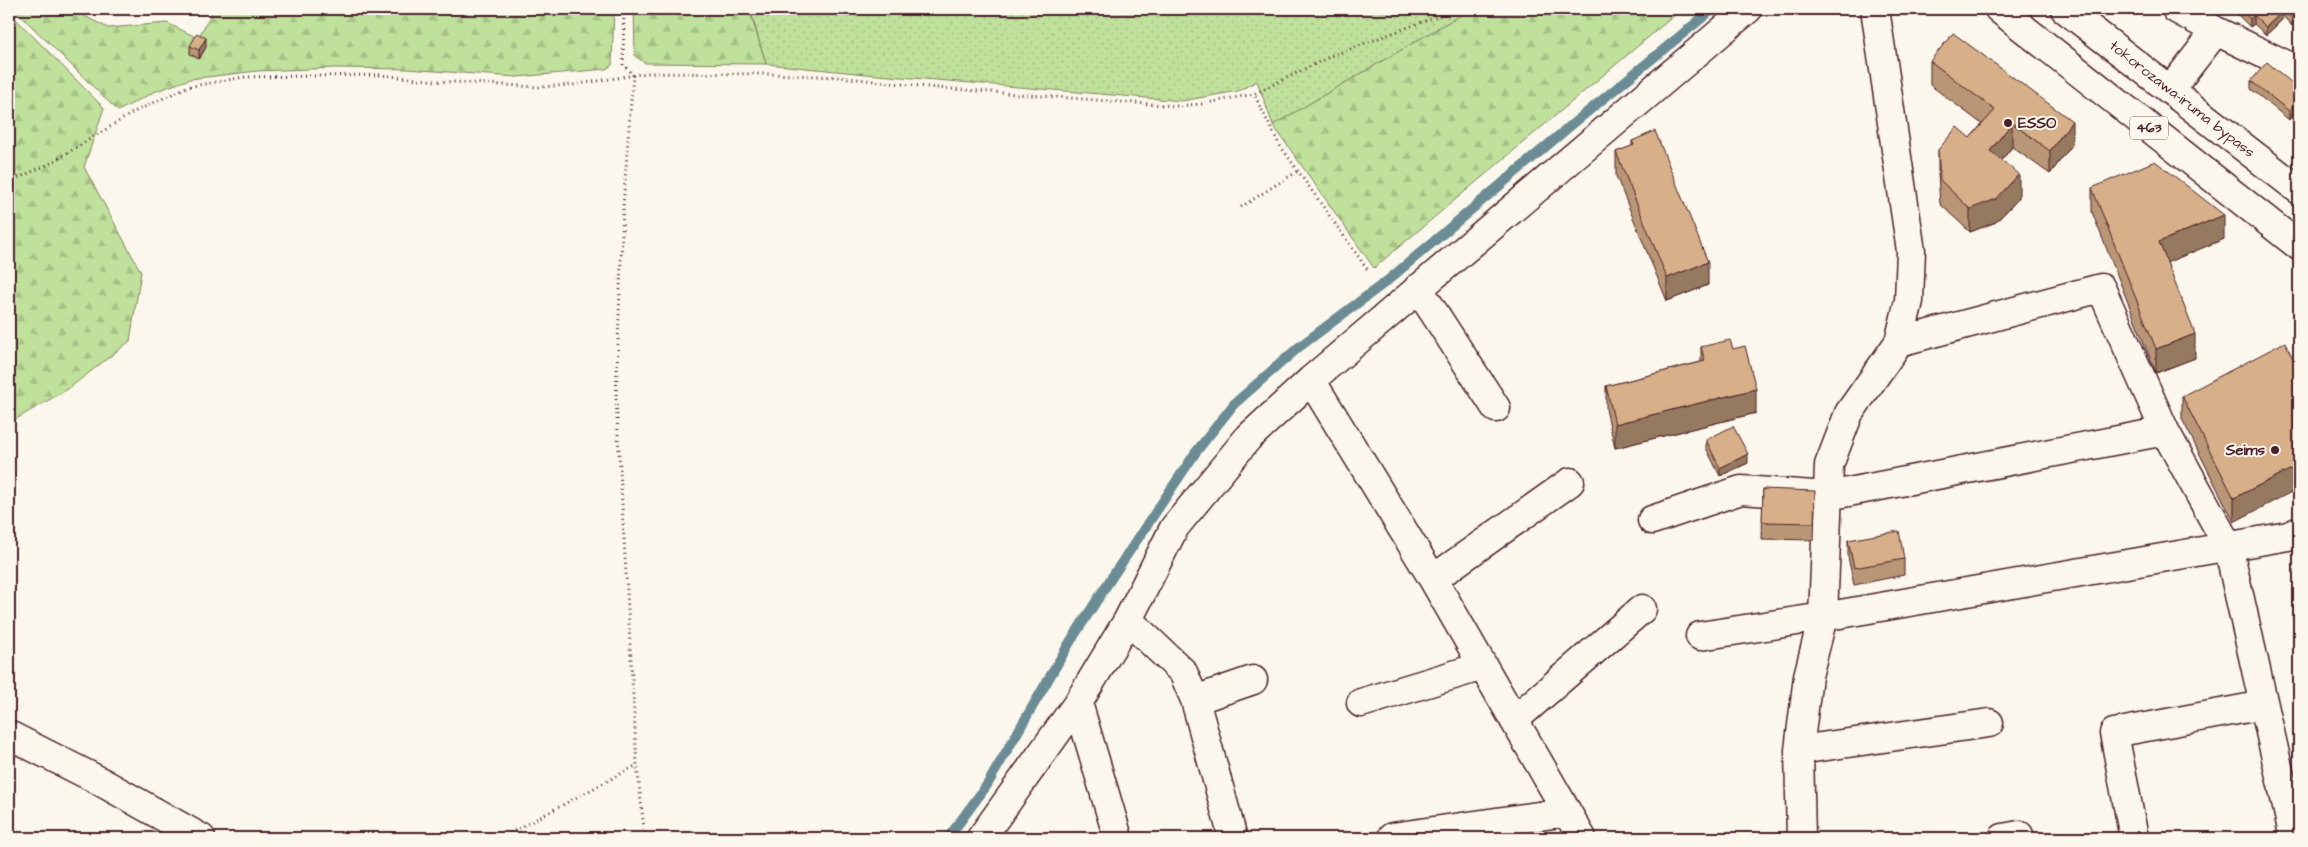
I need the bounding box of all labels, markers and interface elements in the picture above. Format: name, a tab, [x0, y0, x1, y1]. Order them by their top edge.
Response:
street label: tokorozawa-iruma bypass	[2104, 35, 2260, 164]
place label: ESSO	[2018, 113, 2056, 134]
road number: 463	[2130, 116, 2168, 140]
marker: ESSO	[2002, 117, 2014, 129]
place label: Seims	[2225, 440, 2265, 461]
marker: Seims	[2269, 444, 2281, 456]

